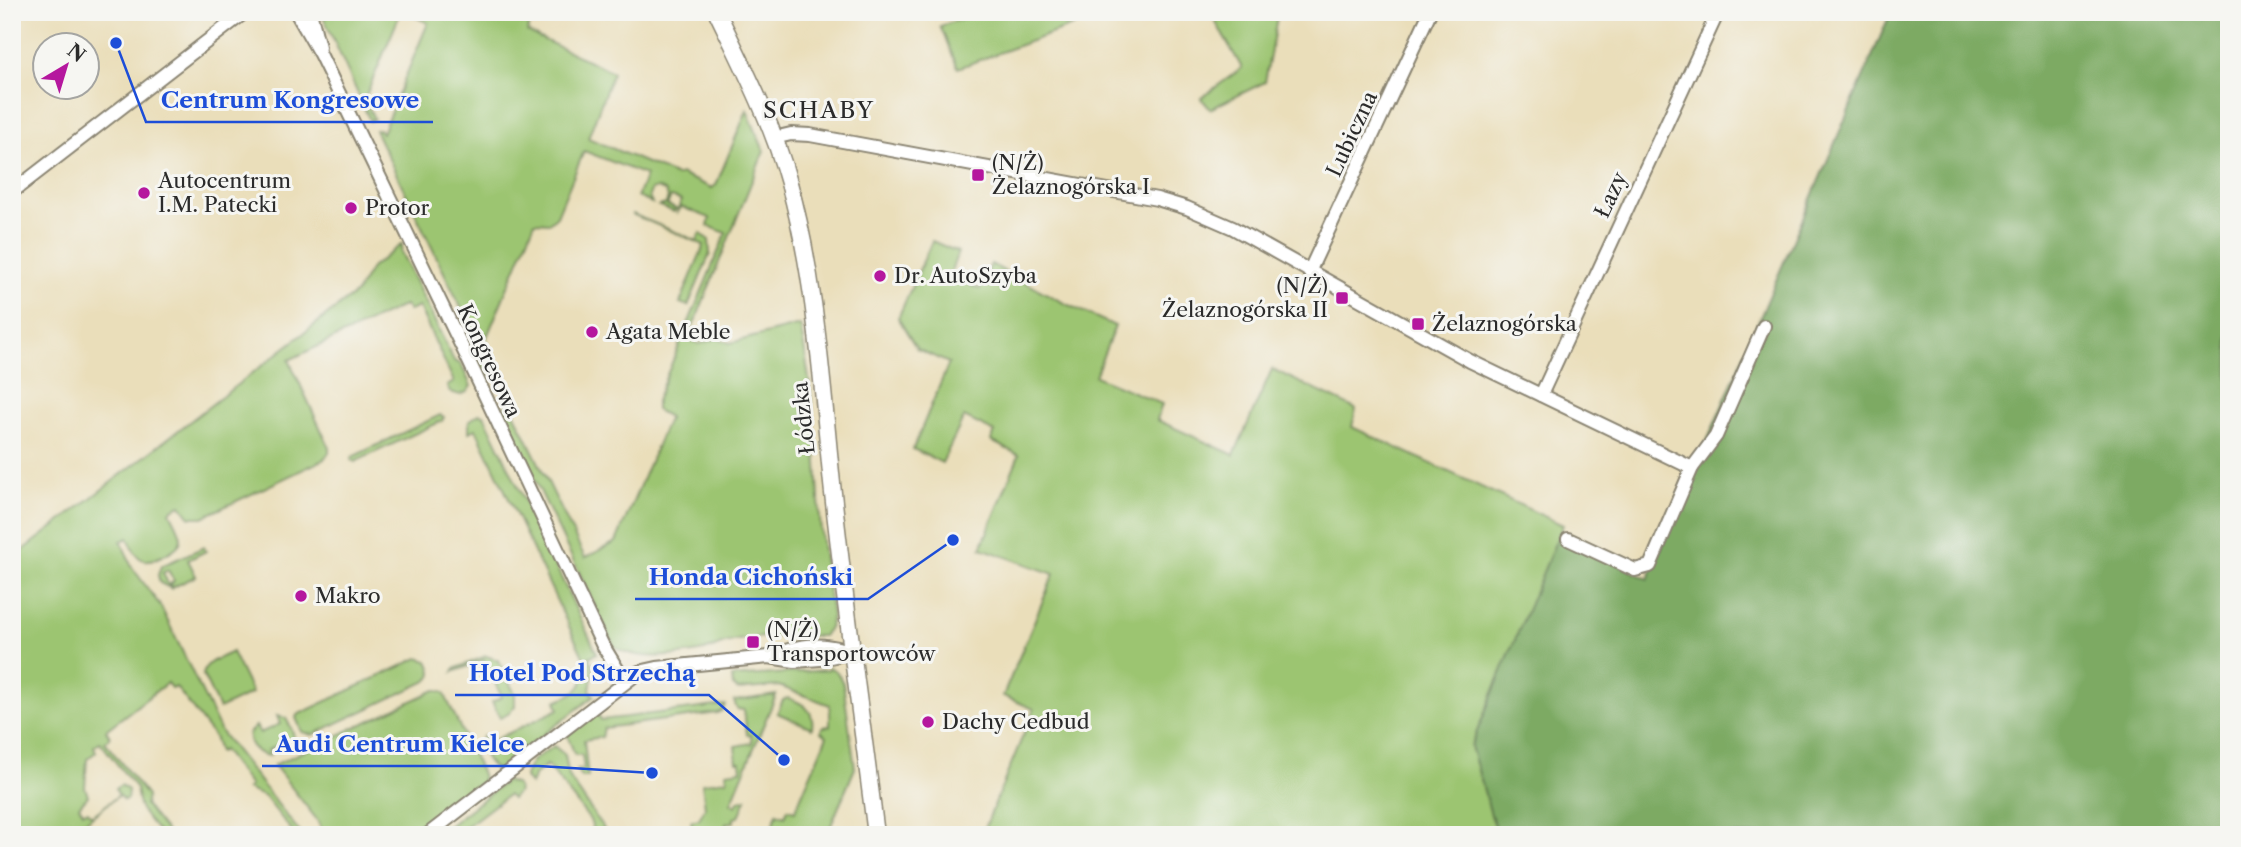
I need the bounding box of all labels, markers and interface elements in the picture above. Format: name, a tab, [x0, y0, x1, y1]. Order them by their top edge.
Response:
north arrow	[32, 32, 102, 102]
text: N	[63, 39, 90, 67]
callout: Centrum Kongresowe	[146, 78, 433, 122]
text: Centrum Kongresowe	[161, 86, 419, 114]
street label: Lubiczna	[1321, 86, 1383, 181]
district label: SCHABY	[763, 96, 875, 124]
place label: (N/Ż) Żelaznogórska I	[992, 150, 1150, 199]
marker: (N/Ż) Żelaznogórska I	[970, 167, 986, 183]
place label: Autocentrum I.M. Patecki	[157, 168, 292, 217]
street label: Łazy	[1589, 168, 1632, 222]
marker: Autocentrum I.M. Patecki	[136, 185, 152, 201]
place label: Protor	[365, 195, 430, 220]
marker: Protor	[343, 200, 359, 216]
place label: Dr. AutoSzyba	[894, 263, 1038, 288]
marker: Dr. AutoSzyba	[872, 268, 888, 284]
place label: (N/Ż) Żelaznogórska II	[1162, 273, 1328, 322]
marker: (N/Ż) Żelaznogórska II	[1334, 290, 1350, 306]
street label: Kongresowa	[452, 300, 527, 422]
place label: Żelaznogórska	[1432, 311, 1578, 336]
marker: Żelaznogórska	[1410, 316, 1426, 332]
place label: Agata Meble	[605, 319, 731, 344]
marker: Agata Meble	[584, 324, 600, 340]
street label: Łódzka	[787, 380, 820, 456]
callout: Honda Cichoński	[635, 555, 868, 599]
text: Honda Cichoński	[649, 563, 853, 591]
place label: Makro	[315, 583, 381, 608]
marker: Makro	[293, 588, 309, 604]
place label: (N/Ż) Transportowców	[767, 617, 936, 666]
marker: (N/Ż) Transportowców	[745, 634, 761, 650]
callout: Hotel Pod Strzechą	[455, 651, 709, 695]
text: Hotel Pod Strzechą	[469, 659, 696, 687]
place label: Dachy Cedbud	[942, 709, 1090, 734]
marker: Dachy Cedbud	[920, 714, 936, 730]
callout: Audi Centrum Kielce	[262, 722, 539, 766]
text: Audi Centrum Kielce	[274, 730, 525, 758]

